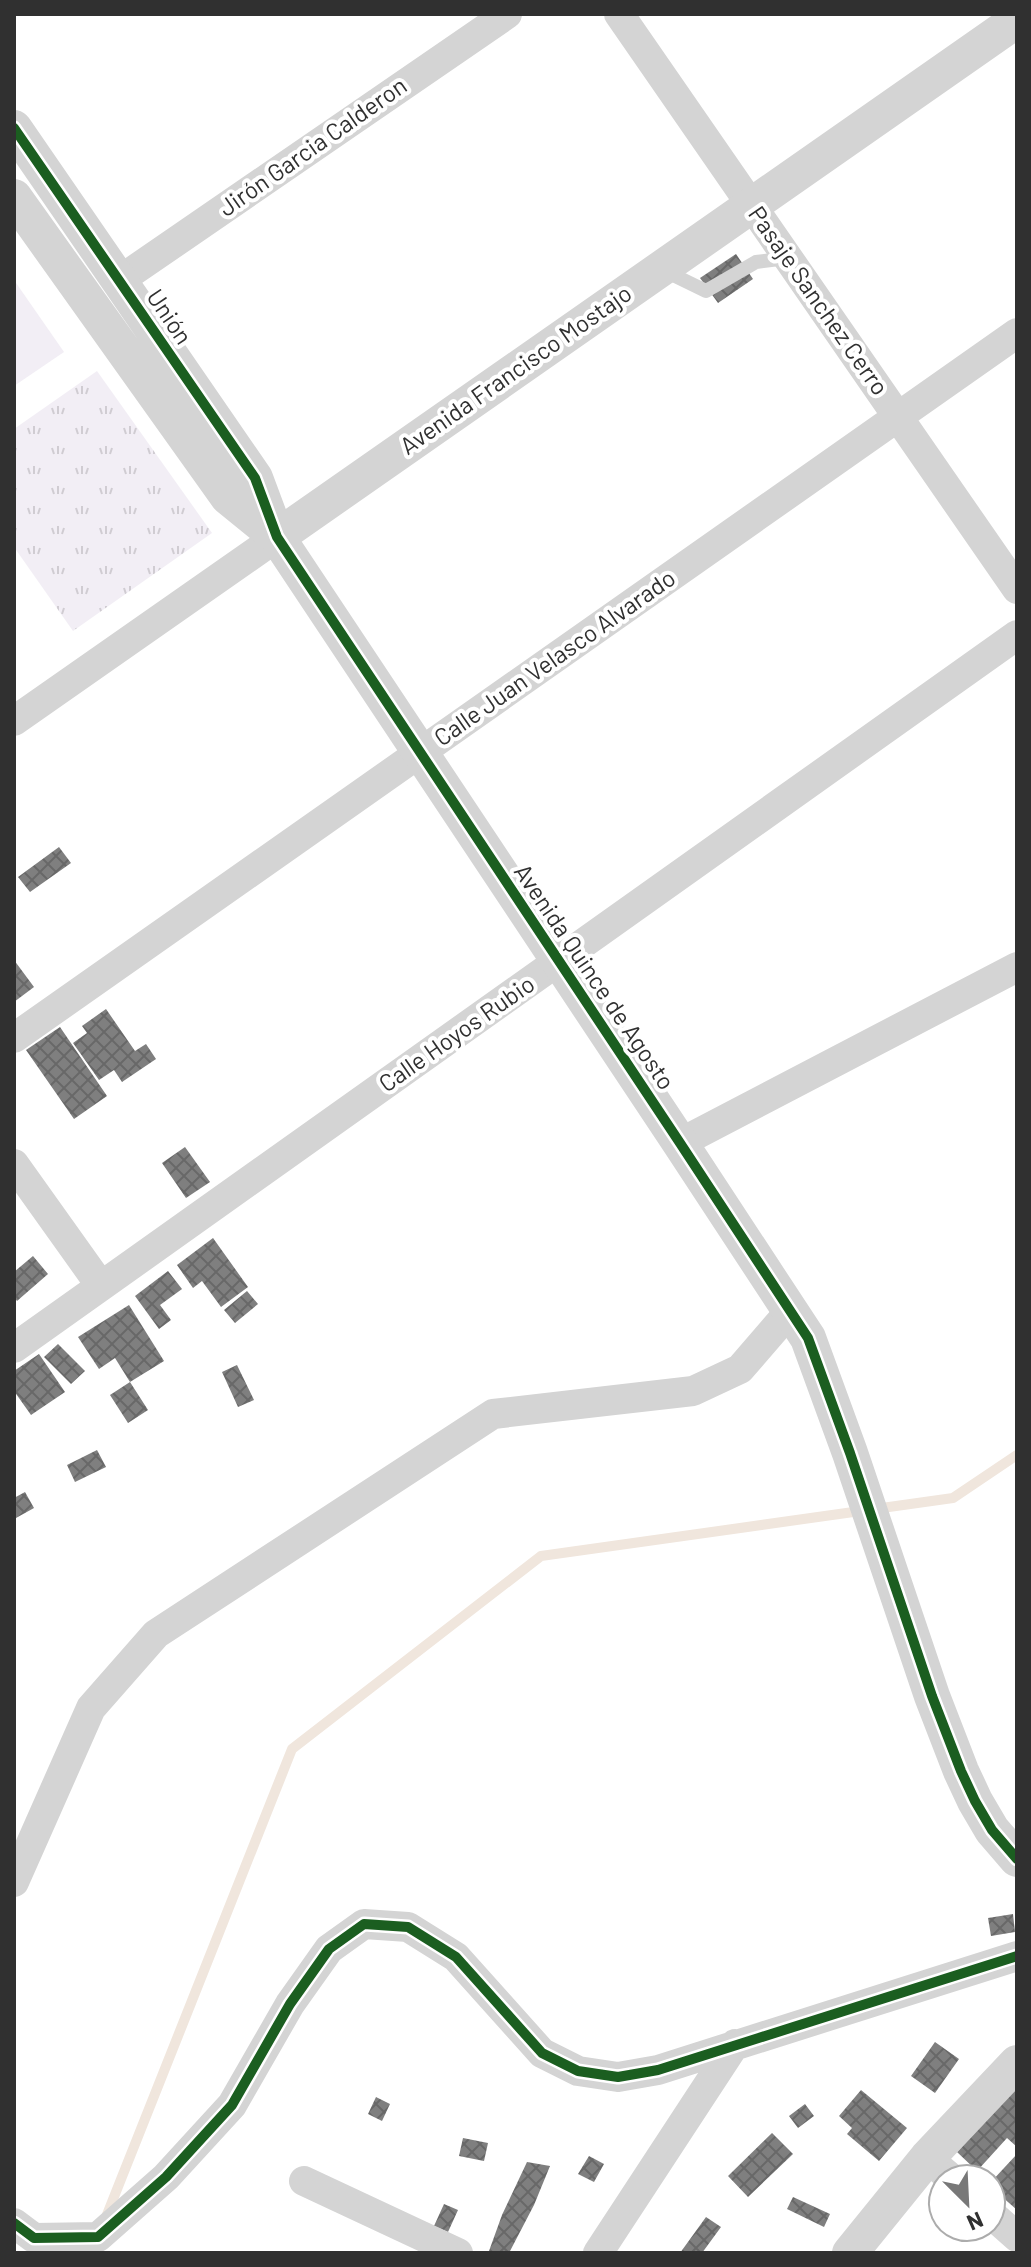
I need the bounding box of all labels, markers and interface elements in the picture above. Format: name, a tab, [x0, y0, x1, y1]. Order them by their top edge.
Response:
street label: Jirón Garcia Calderon	[212, 70, 412, 222]
street label: Pasaje Sanchez Cerro	[743, 200, 895, 400]
street label: Avenida Francisco Mostajo	[394, 278, 637, 460]
street label: Unión	[141, 283, 199, 349]
street label: Calle Juan Velasco Alvarado	[428, 562, 680, 751]
street label: Avenida Quince de Agosto	[509, 858, 682, 1095]
street label: Calle Hoyos Rubio	[373, 968, 540, 1097]
north arrow	[927, 2163, 1007, 2243]
text: N	[964, 2207, 988, 2237]

